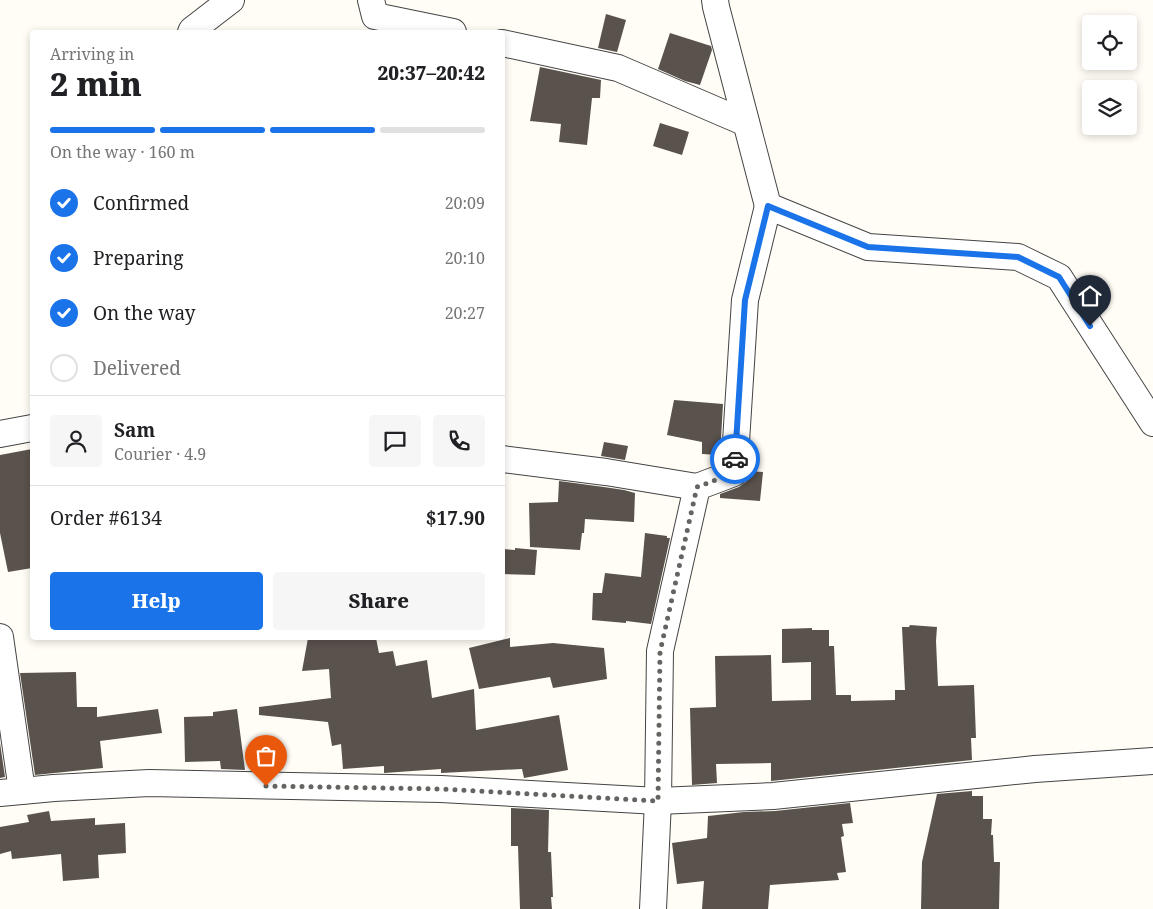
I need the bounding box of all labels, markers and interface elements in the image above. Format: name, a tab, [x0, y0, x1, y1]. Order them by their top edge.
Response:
map controls	[1082, 15, 1137, 135]
button: locate	[1082, 15, 1137, 70]
text: Arriving in	[50, 43, 134, 65]
text: 20:37–20:42	[377, 60, 485, 86]
text: 2 min	[50, 62, 142, 105]
button: layers	[1082, 80, 1137, 135]
text: On the way · 160 m	[50, 141, 195, 163]
icon: check	[50, 189, 78, 217]
text: Confirmed	[93, 190, 189, 216]
text: 20:09	[445, 192, 485, 214]
icon: check	[50, 244, 78, 272]
text: Preparing	[93, 245, 183, 271]
text: 20:10	[445, 247, 485, 269]
pin	[1069, 275, 1111, 326]
icon: home	[1076, 282, 1104, 310]
icon: check	[50, 299, 78, 327]
text: On the way	[93, 300, 196, 326]
text: 20:27	[445, 302, 485, 324]
text: Delivered	[93, 355, 181, 381]
button: person	[50, 415, 102, 467]
button: chat	[369, 415, 421, 467]
button: phone	[433, 415, 485, 467]
text: Sam	[114, 417, 155, 443]
courier	[710, 434, 760, 484]
text: Courier · 4.9	[114, 443, 206, 465]
icon: car	[721, 445, 749, 473]
text: Order #6134	[50, 505, 162, 531]
text: $17.90	[426, 505, 485, 531]
button: Help	[50, 572, 263, 630]
button: Share	[273, 572, 485, 630]
pin	[245, 735, 287, 786]
icon: bag	[252, 742, 280, 770]

